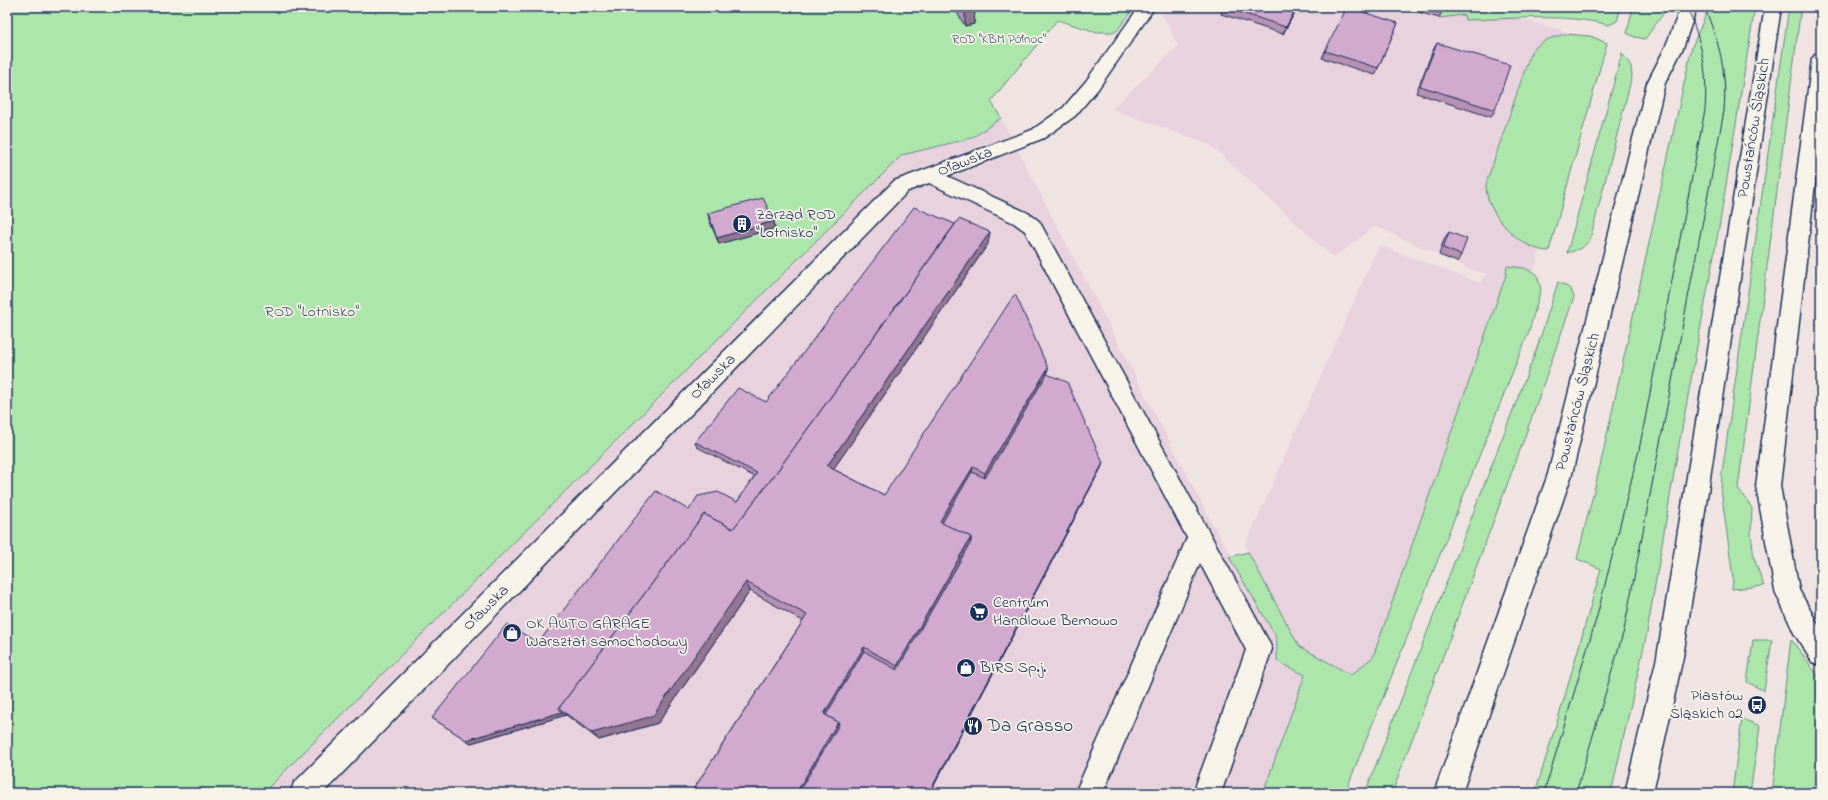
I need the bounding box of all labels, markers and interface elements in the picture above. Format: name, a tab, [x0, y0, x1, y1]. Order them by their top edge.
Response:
park label: ROD "KBM Północ"	[952, 30, 1046, 49]
street label: Powstańców Śląskich	[1731, 56, 1777, 200]
street label: Oławska	[934, 141, 996, 183]
place label: Zarząd ROD "Lotnisko"	[756, 203, 836, 245]
building icon: Zarząd ROD "Lotnisko"	[731, 213, 753, 235]
park label: ROD "Lotnisko"	[265, 300, 359, 324]
street label: Powstańców Śląskich	[1549, 330, 1607, 474]
street label: Oławska	[684, 348, 742, 406]
street label: Oławska	[457, 579, 515, 637]
place label: Centrum Handlowe Bemowo	[993, 591, 1118, 633]
supermarket icon: Centrum Handlowe Bemowo	[968, 601, 990, 623]
place label: OK AUTO GARAGE Warsztat samochodowy	[526, 612, 688, 654]
shop icon: OK AUTO GARAGE Warsztat samochodowy	[501, 622, 523, 644]
place label: BIRS Sp.j.	[979, 656, 1046, 680]
shop icon: BIRS Sp.j.	[955, 657, 977, 679]
place label: Piastów Śląskich 02	[1670, 684, 1743, 726]
bus stop icon: Piastów Śląskich 02	[1746, 694, 1768, 716]
place label: Da Grasso	[986, 713, 1073, 740]
restaurant icon: Da Grasso	[962, 715, 984, 737]

